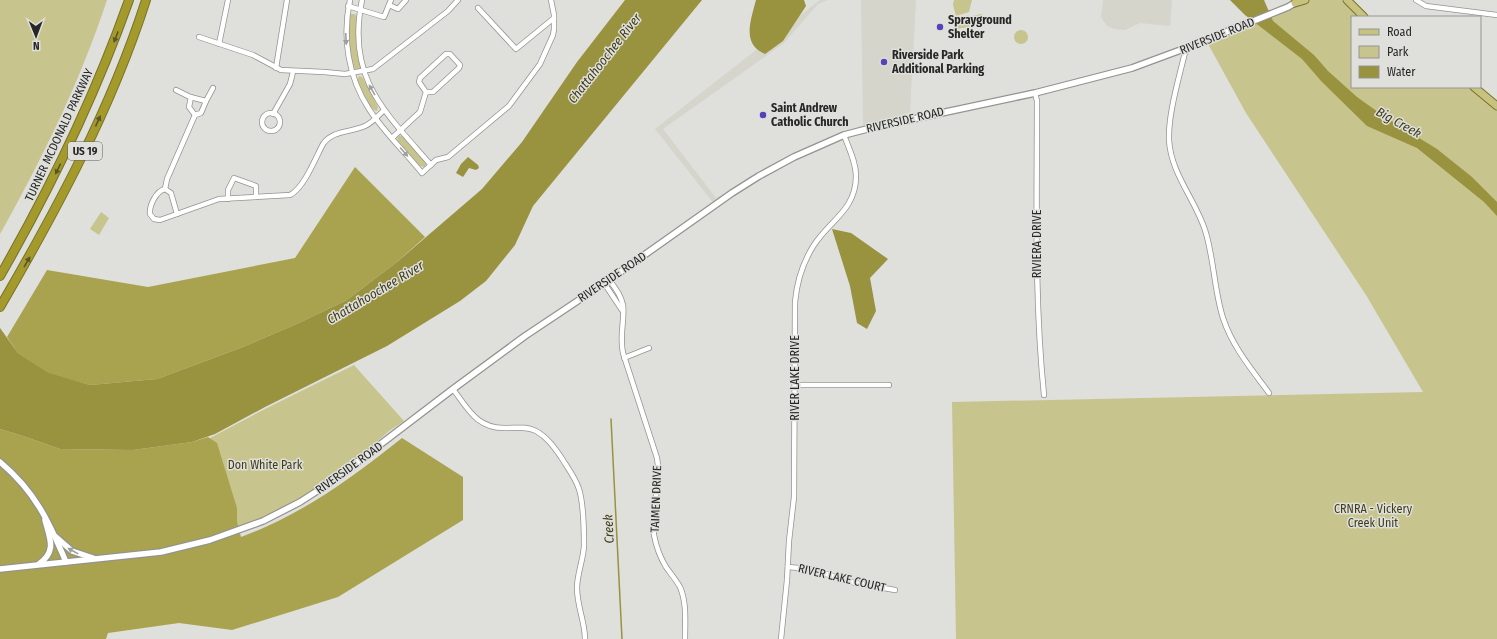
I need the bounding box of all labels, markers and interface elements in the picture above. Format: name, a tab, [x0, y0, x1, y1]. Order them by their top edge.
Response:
water label: Chattahoochee River	[565, 10, 644, 106]
place label: Sprayground Shelter	[948, 13, 1012, 41]
street label: RIVERSIDE ROAD	[1178, 15, 1257, 57]
north arrow	[16, 16, 56, 56]
legend	[1351, 16, 1481, 88]
marker: Sprayground Shelter	[935, 22, 945, 32]
text: Road	[1387, 25, 1412, 39]
one-way arrow	[112, 31, 118, 43]
one-way arrow	[343, 33, 350, 45]
text: N	[33, 39, 40, 52]
text: Park	[1387, 45, 1409, 59]
place label: Riverside Park Additional Parking	[891, 48, 984, 76]
marker: Riverside Park Additional Parking	[879, 57, 889, 67]
text: Water	[1387, 65, 1416, 79]
street label: TURNER MCDONALD PARKWAY	[22, 67, 96, 203]
one-way arrow	[369, 85, 376, 96]
place label: Saint Andrew Catholic Church	[771, 101, 848, 129]
street label: RIVERSIDE ROAD	[865, 104, 945, 136]
water label: Big Creek	[1374, 104, 1424, 141]
marker: Saint Andrew Catholic Church	[758, 110, 768, 120]
one-way arrow	[95, 115, 102, 127]
road number: US 19	[68, 142, 102, 160]
one-way arrow	[399, 147, 408, 156]
one-way arrow	[55, 163, 62, 175]
street label: RIVIERA DRIVE	[1030, 209, 1044, 278]
street label: RIVERSIDE ROAD	[575, 249, 649, 305]
one-way arrow	[23, 256, 30, 268]
water label: Chattahoochee River	[324, 258, 427, 327]
street label: RIVER LAKE DRIVE	[788, 335, 802, 421]
street label: RIVERSIDE ROAD	[313, 439, 385, 497]
park label: Don White Park	[228, 458, 303, 472]
street label: TAIMEN DRIVE	[648, 465, 664, 533]
park label: CRNRA - Vickery Creek Unit	[1334, 502, 1413, 530]
water label: Creek	[600, 513, 617, 544]
one-way arrow	[67, 547, 79, 554]
street label: RIVER LAKE COURT	[797, 561, 888, 595]

